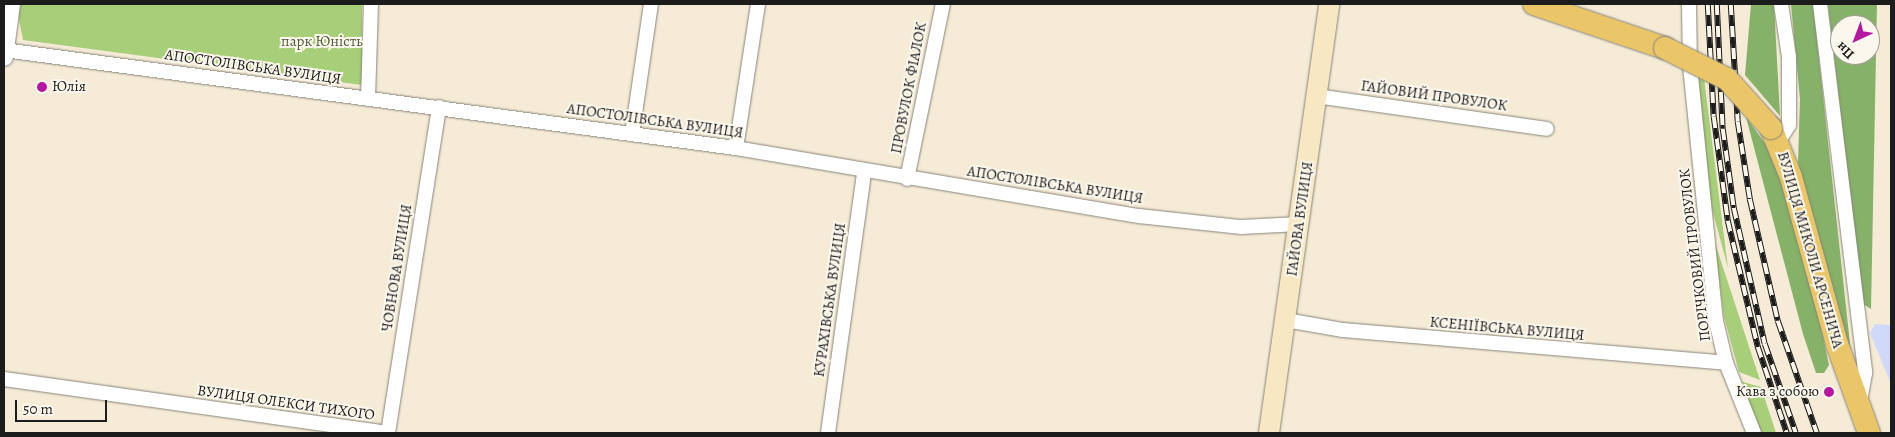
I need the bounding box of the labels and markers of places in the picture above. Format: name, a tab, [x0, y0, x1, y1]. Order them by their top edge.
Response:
place label: Юлія	[52, 78, 86, 96]
marker: Юлія	[36, 81, 48, 93]
place label: Кава з собою	[1736, 383, 1819, 401]
marker: Кава з собою	[1823, 386, 1835, 398]

